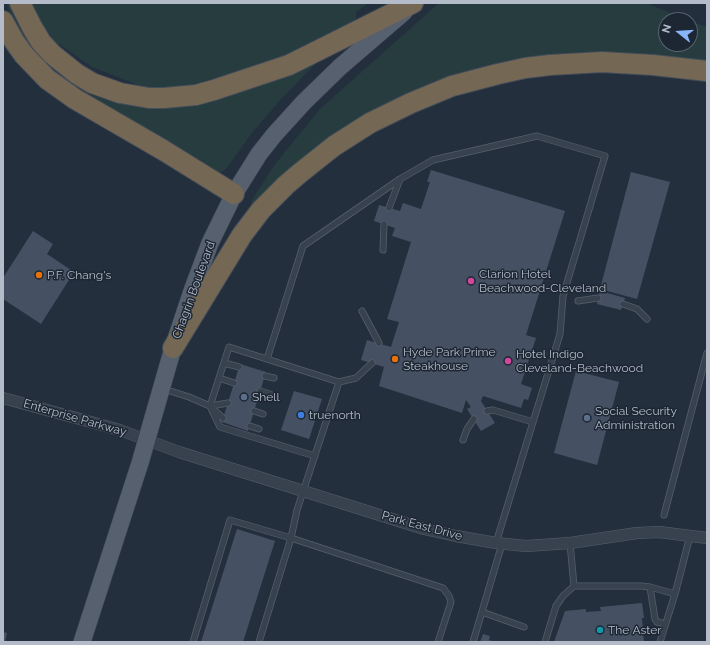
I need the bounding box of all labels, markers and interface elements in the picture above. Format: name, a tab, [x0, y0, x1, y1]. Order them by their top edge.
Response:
north arrow	[658, 12, 698, 52]
text: N	[660, 23, 674, 35]
street label: Chagrin Boulevard	[170, 239, 218, 341]
place label: Clarion Hotel Beachwood-Cleveland	[479, 267, 606, 295]
place label: P.F. Chang's	[47, 268, 111, 282]
marker: P.F. Chang's	[34, 270, 44, 280]
marker: Clarion Hotel Beachwood-Cleveland	[466, 276, 476, 286]
place label: Hyde Park Prime Steakhouse	[403, 345, 496, 373]
place label: Hotel Indigo Cleveland-Beachwood	[516, 347, 643, 375]
marker: Hyde Park Prime Steakhouse	[390, 354, 400, 364]
marker: Hotel Indigo Cleveland-Beachwood	[503, 356, 513, 366]
place label: Shell	[252, 390, 280, 404]
marker: Shell	[239, 392, 249, 402]
street label: Enterprise Parkway	[22, 396, 128, 440]
place label: Social Security Administration	[595, 404, 677, 432]
place label: truenorth	[309, 408, 361, 422]
marker: truenorth	[296, 410, 306, 420]
marker: Social Security Administration	[582, 413, 592, 423]
street label: Park East Drive	[380, 508, 464, 544]
place label: The Aster	[608, 623, 661, 637]
marker: The Aster	[595, 625, 605, 635]

